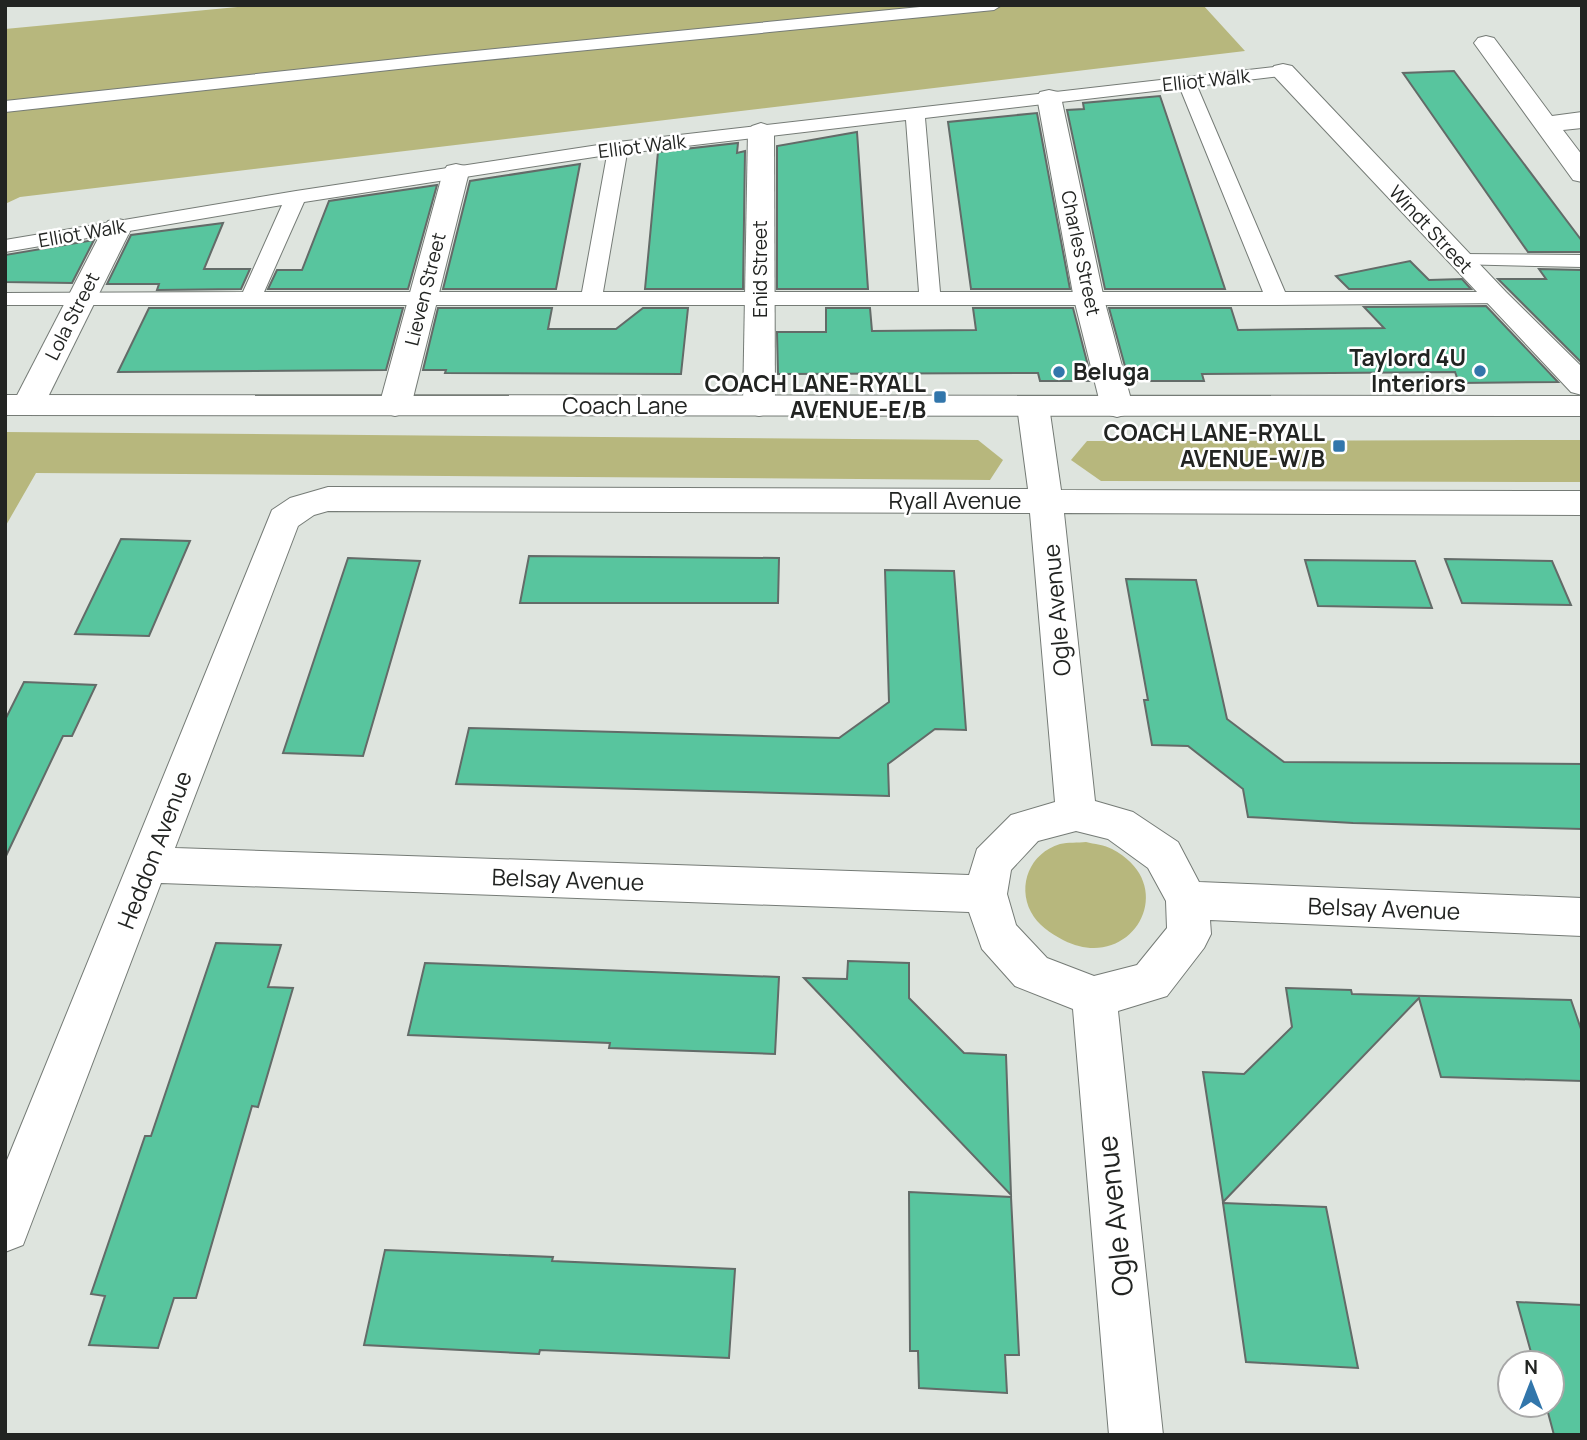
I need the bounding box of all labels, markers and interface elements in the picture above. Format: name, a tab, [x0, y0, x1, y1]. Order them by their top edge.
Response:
street label: Elliot Walk	[1161, 62, 1252, 98]
street label: Elliot Walk	[597, 128, 688, 164]
street label: Windt Street	[1383, 179, 1479, 279]
street label: Charles Street	[1055, 188, 1107, 318]
street label: Elliot Walk	[36, 212, 128, 253]
street label: Enid Street	[747, 220, 773, 318]
street label: Lieven Street	[398, 230, 452, 348]
street label: Lola Street	[39, 268, 105, 364]
place label: Taylord 4U Interiors	[1349, 341, 1466, 399]
place label: Beluga	[1073, 355, 1150, 387]
marker: Taylord 4U Interiors	[1472, 363, 1488, 379]
marker: Beluga	[1051, 364, 1067, 380]
place label: COACH LANE-RYALL AVENUE-E/B	[705, 367, 926, 425]
street label: Coach Lane	[562, 389, 688, 421]
marker: COACH LANE-RYALL AVENUE-E/B	[932, 389, 948, 405]
place label: COACH LANE-RYALL AVENUE-W/B	[1104, 416, 1325, 474]
marker: COACH LANE-RYALL AVENUE-W/B	[1331, 438, 1347, 454]
street label: Ryall Avenue	[888, 484, 1022, 516]
street label: Ogle Avenue	[1034, 543, 1078, 677]
street label: Heddon Avenue	[109, 766, 199, 933]
street label: Belsay Avenue	[491, 860, 645, 898]
street label: Belsay Avenue	[1307, 889, 1461, 927]
street label: Ogle Avenue	[1087, 1134, 1141, 1298]
north arrow	[1496, 1349, 1566, 1419]
text: N	[1524, 1354, 1538, 1380]

